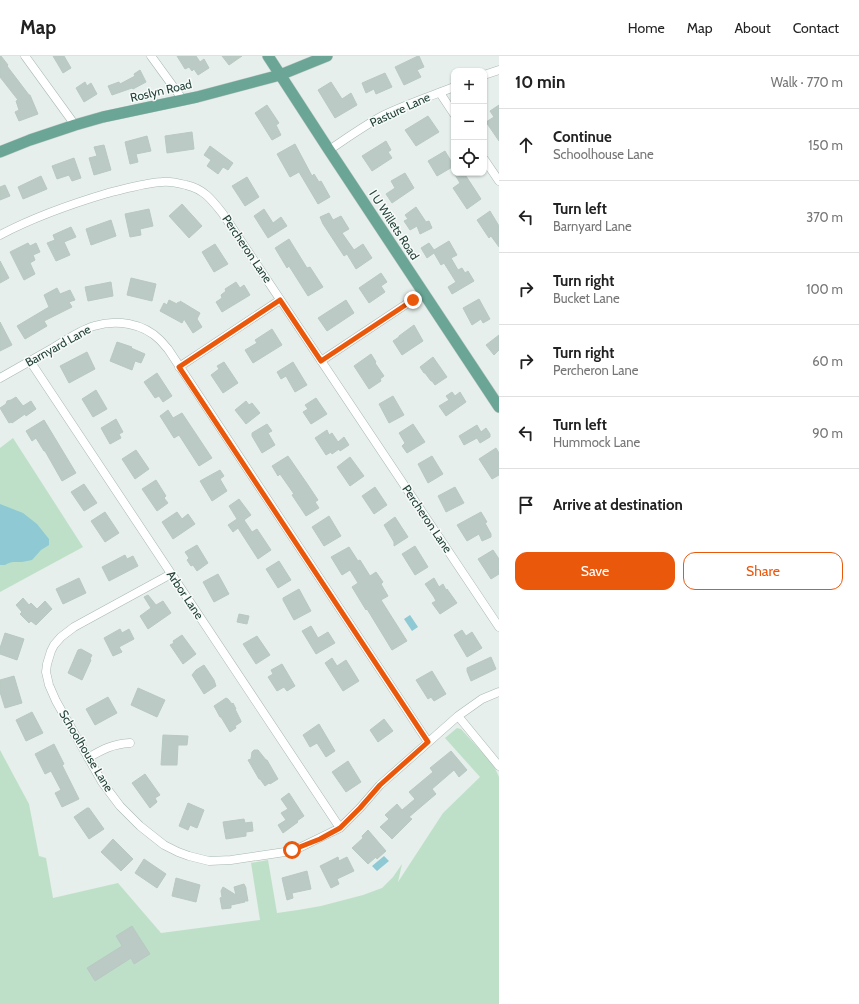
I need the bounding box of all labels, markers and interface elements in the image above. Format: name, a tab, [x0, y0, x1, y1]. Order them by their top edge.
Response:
text: Map	[20, 16, 56, 39]
text: Home	[628, 19, 665, 37]
text: Map	[687, 19, 712, 37]
text: About	[734, 19, 771, 37]
text: Contact	[793, 19, 839, 37]
map controls	[451, 68, 487, 176]
button: +	[451, 68, 487, 104]
text: 10 min	[515, 72, 565, 92]
text: Walk · 770 m	[771, 74, 843, 90]
street label: Roslyn Road	[129, 76, 193, 105]
street label: Pasture Lane	[367, 89, 432, 130]
button: −	[451, 104, 487, 140]
text: Continue	[553, 128, 612, 146]
icon: ahead	[515, 134, 537, 156]
text: 150 m	[808, 137, 843, 153]
button: locate	[451, 140, 487, 176]
text: Schoolhouse Lane	[553, 146, 654, 162]
street label: I U Willets Road	[366, 187, 423, 263]
text: Turn left	[553, 200, 607, 218]
icon: left	[515, 206, 537, 228]
text: 370 m	[806, 209, 843, 225]
street label: Percheron Lane	[219, 212, 276, 286]
text: Barnyard Lane	[553, 218, 632, 234]
text: Turn right	[553, 272, 614, 290]
icon: right	[515, 278, 537, 300]
text: 100 m	[806, 281, 843, 297]
text: Bucket Lane	[553, 290, 620, 306]
route end	[404, 291, 422, 309]
street label: Barnyard Lane	[22, 321, 93, 370]
text: Turn right	[553, 344, 614, 362]
icon: right	[515, 350, 537, 372]
text: 60 m	[812, 353, 843, 369]
text: Percheron Lane	[553, 362, 638, 378]
text: Turn left	[553, 416, 607, 434]
icon: left	[515, 422, 537, 444]
text: 90 m	[812, 425, 843, 441]
text: Hummock Lane	[553, 434, 640, 450]
street label: Percheron Lane	[399, 482, 456, 556]
icon: arrive	[515, 494, 537, 516]
text: Arrive at destination	[553, 496, 683, 514]
button: Save	[515, 552, 675, 590]
button: Share	[683, 552, 843, 590]
street label: Arbor Lane	[164, 567, 207, 622]
street label: Schoolhouse Lane	[56, 707, 117, 794]
route start	[283, 841, 301, 859]

